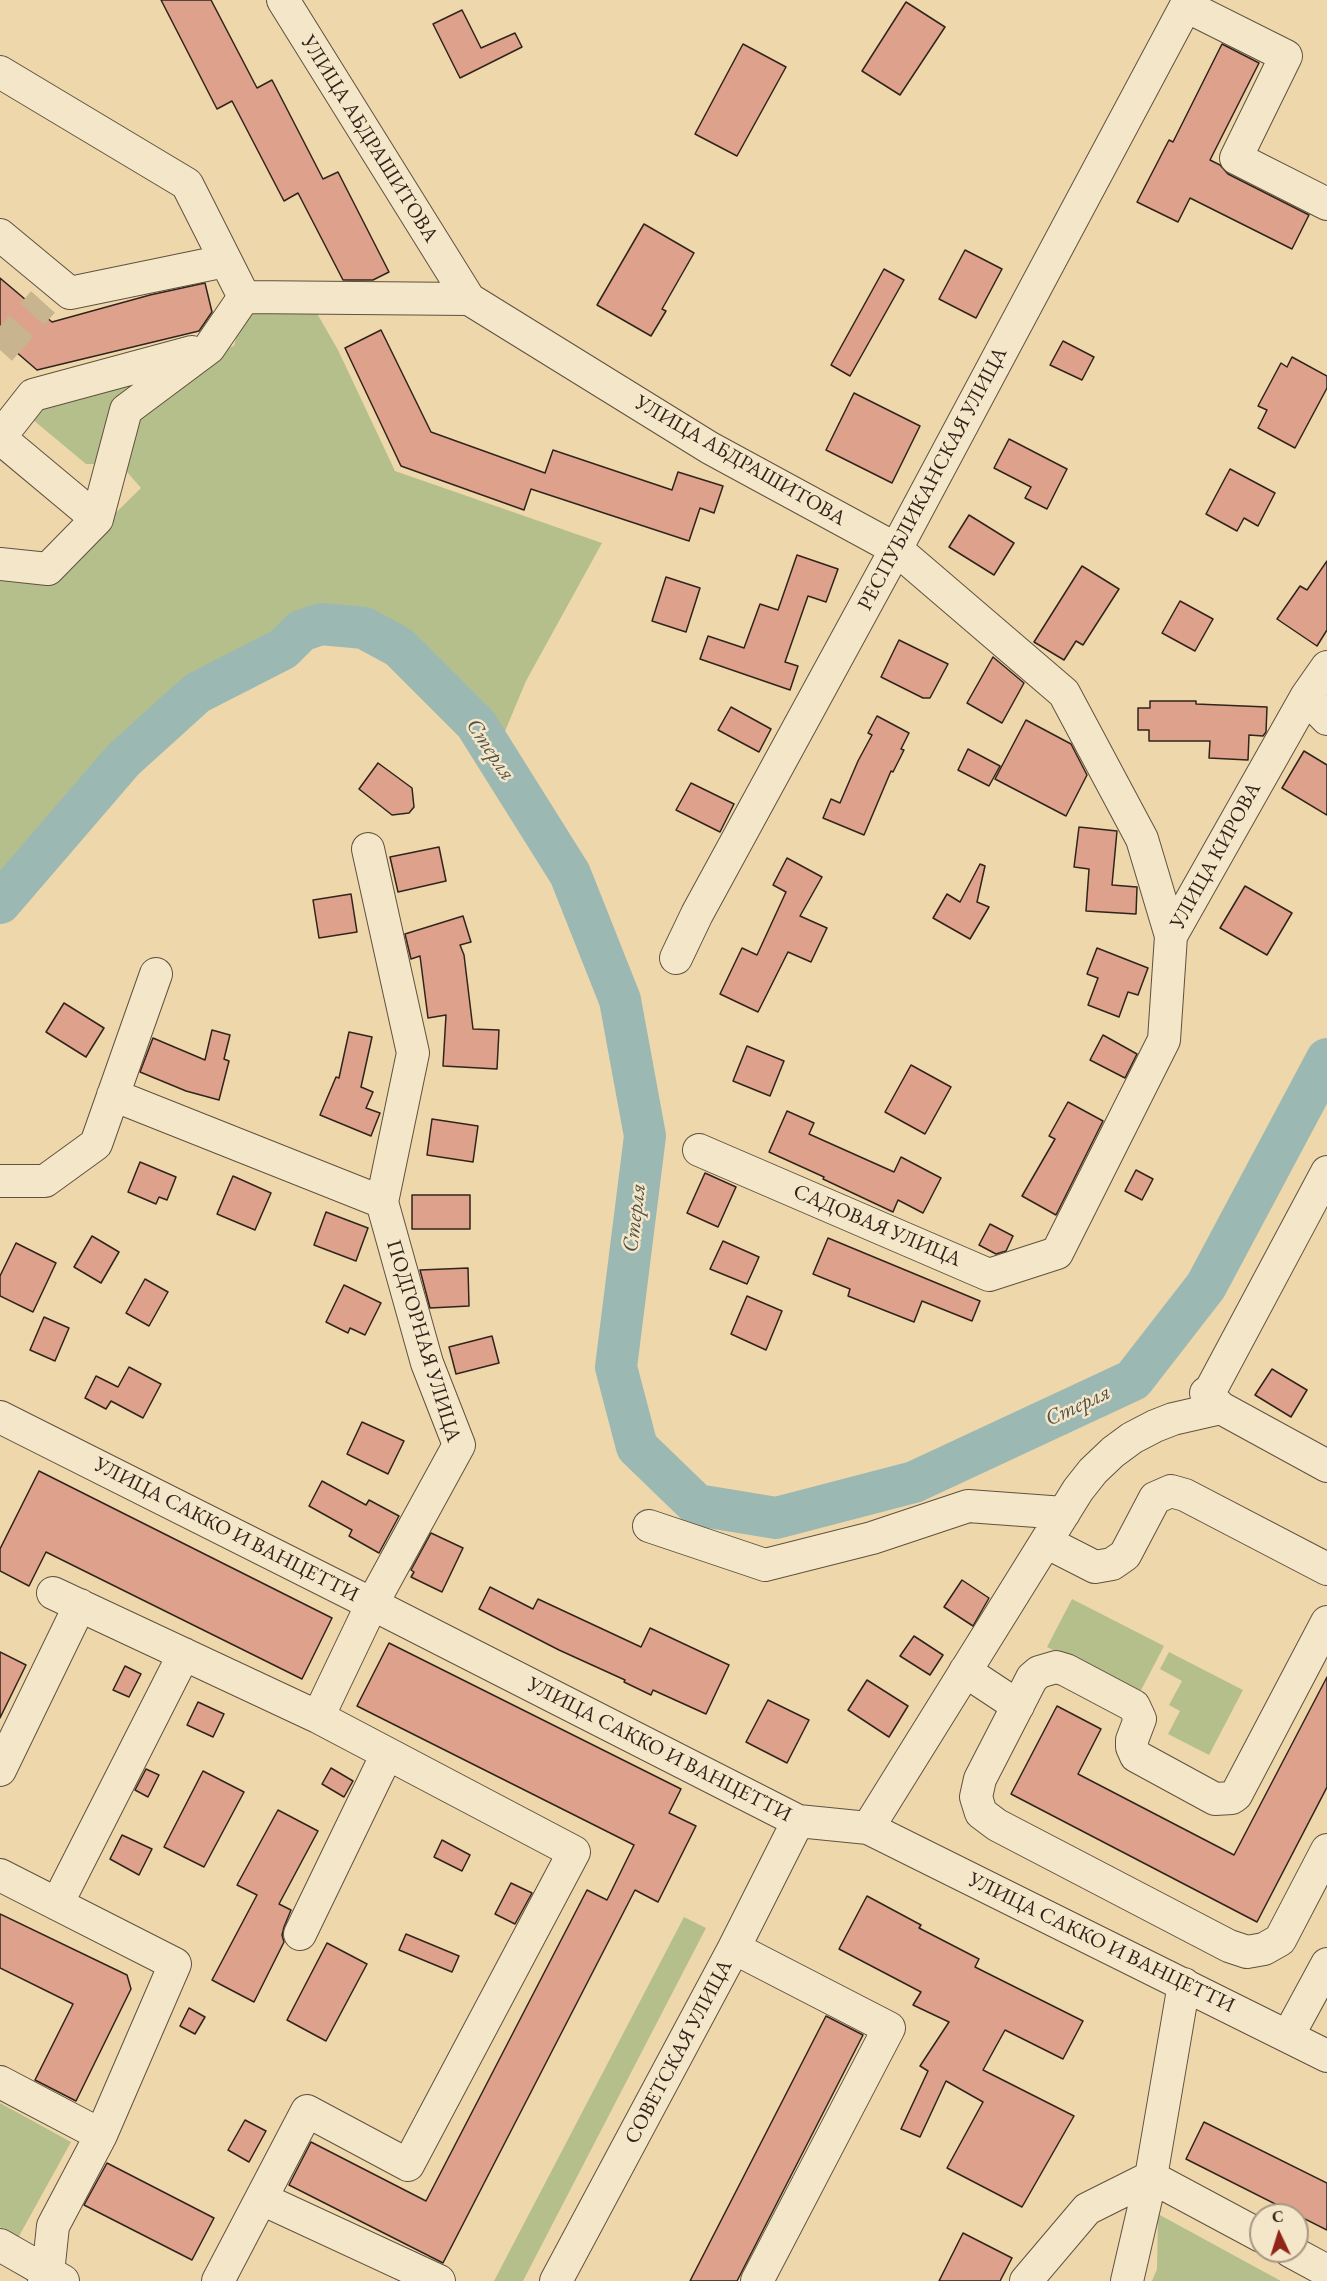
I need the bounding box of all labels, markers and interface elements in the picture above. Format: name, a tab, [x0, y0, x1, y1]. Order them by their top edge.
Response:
street label: УЛИЦА АБДРАШИТОВА	[295, 31, 443, 247]
street label: РЕСПУБЛИКАНСКАЯ УЛИЦА	[853, 343, 1013, 615]
street label: УЛИЦА АБДРАШИТОВА	[630, 390, 850, 532]
water label: Стерля	[460, 714, 520, 786]
street label: УЛИЦА КИРОВА	[1165, 778, 1267, 934]
street label: САДОВАЯ УЛИЦА	[789, 1179, 965, 1273]
water label: Стерля	[618, 1182, 652, 1254]
street label: ПОДГОРНАЯ УЛИЦА	[380, 1237, 466, 1445]
water label: Стерля	[1041, 1379, 1115, 1433]
street label: УЛИЦА САККО И ВАНЦЕТТИ	[90, 1452, 362, 1608]
street label: УЛИЦА САККО И ВАНЦЕТТИ	[523, 1672, 795, 1828]
street label: УЛИЦА САККО И ВАНЦЕТТИ	[964, 1867, 1238, 2019]
street label: СОВЕТСКАЯ УЛИЦА	[620, 1956, 738, 2148]
north arrow	[1249, 2203, 1309, 2263]
text: С	[1271, 2206, 1284, 2227]

